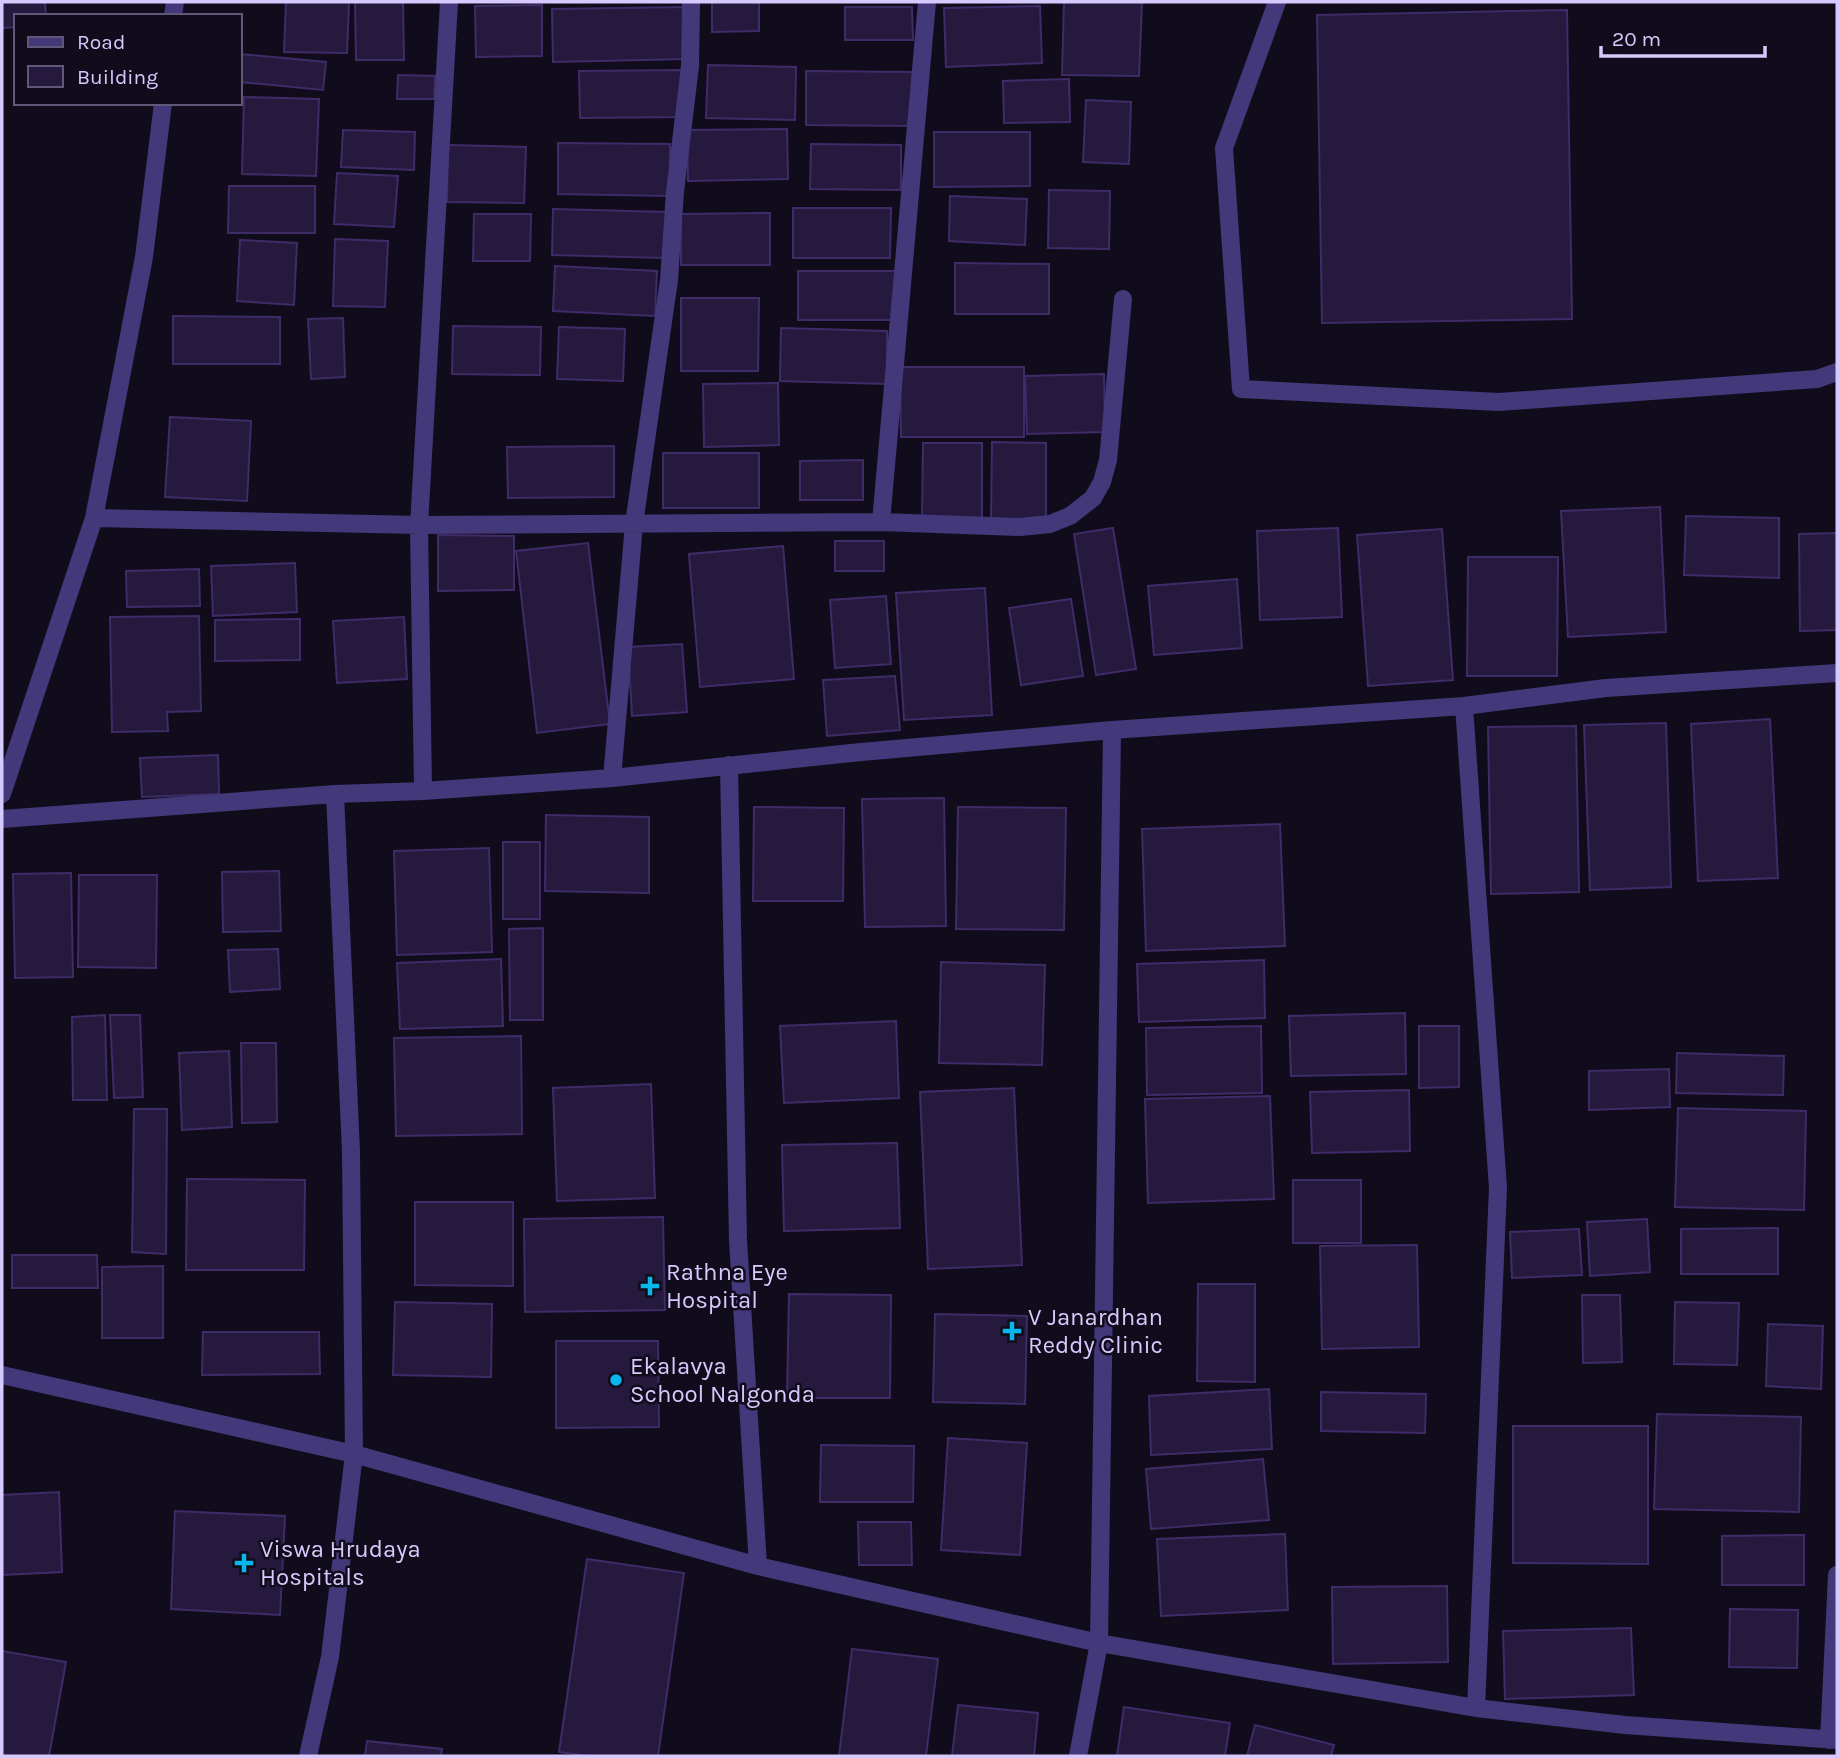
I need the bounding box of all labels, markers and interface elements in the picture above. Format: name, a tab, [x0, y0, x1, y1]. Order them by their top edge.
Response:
legend	[14, 14, 242, 105]
scale bar	[1601, 14, 1766, 58]
text: 20 m	[1612, 27, 1661, 51]
text: Road	[77, 30, 125, 54]
text: Building	[77, 65, 158, 89]
place label: Rathna Eye Hospital	[666, 1258, 788, 1314]
marker: Rathna Eye Hospital	[640, 1276, 660, 1296]
place label: V Janardhan Reddy Clinic	[1028, 1303, 1163, 1359]
marker: V Janardhan Reddy Clinic	[1002, 1321, 1022, 1341]
place label: Ekalavya School Nalgonda	[630, 1352, 815, 1408]
marker: Ekalavya School Nalgonda	[608, 1372, 624, 1388]
place label: Viswa Hrudaya Hospitals	[260, 1535, 421, 1591]
marker: Viswa Hrudaya Hospitals	[234, 1553, 254, 1573]

